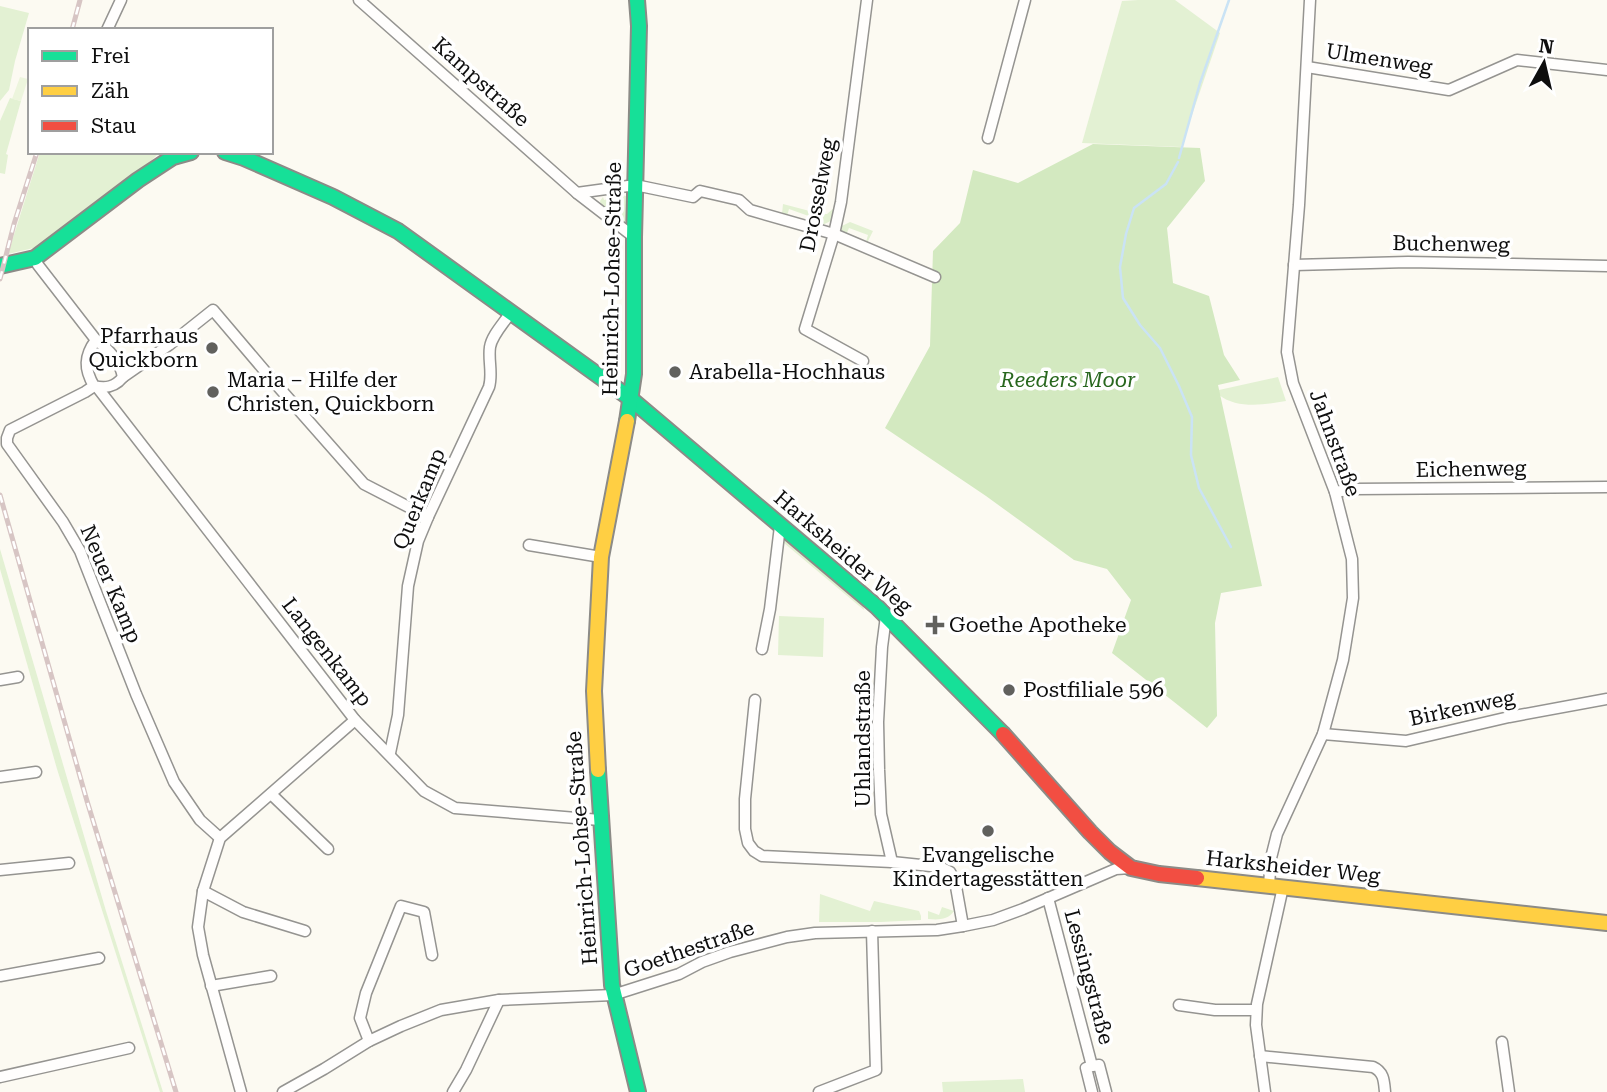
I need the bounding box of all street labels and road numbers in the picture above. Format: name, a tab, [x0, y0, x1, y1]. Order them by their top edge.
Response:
street label: Kampstraße	[428, 32, 534, 132]
street label: Ulmenweg	[1324, 39, 1434, 79]
street label: Drosselweg	[795, 136, 841, 254]
street label: Heinrich-Lohse-Straße	[598, 162, 626, 396]
street label: Buchenweg	[1392, 231, 1510, 257]
street label: Jahnstraße	[1305, 386, 1365, 500]
street label: Querkamp	[388, 445, 450, 553]
street label: Eichenweg	[1415, 456, 1527, 482]
street label: Harksheider Weg	[769, 486, 917, 618]
street label: Neuer Kamp	[75, 521, 147, 647]
street label: Langenkamp	[277, 593, 377, 711]
street label: Uhlandstraße	[851, 670, 875, 808]
street label: Birkenweg	[1407, 685, 1517, 731]
street label: Heinrich-Lohse-Straße	[562, 730, 602, 966]
street label: Harksheider Weg	[1205, 846, 1381, 888]
street label: Lessingstraße	[1059, 907, 1119, 1047]
street label: Goethestraße	[621, 915, 757, 983]

